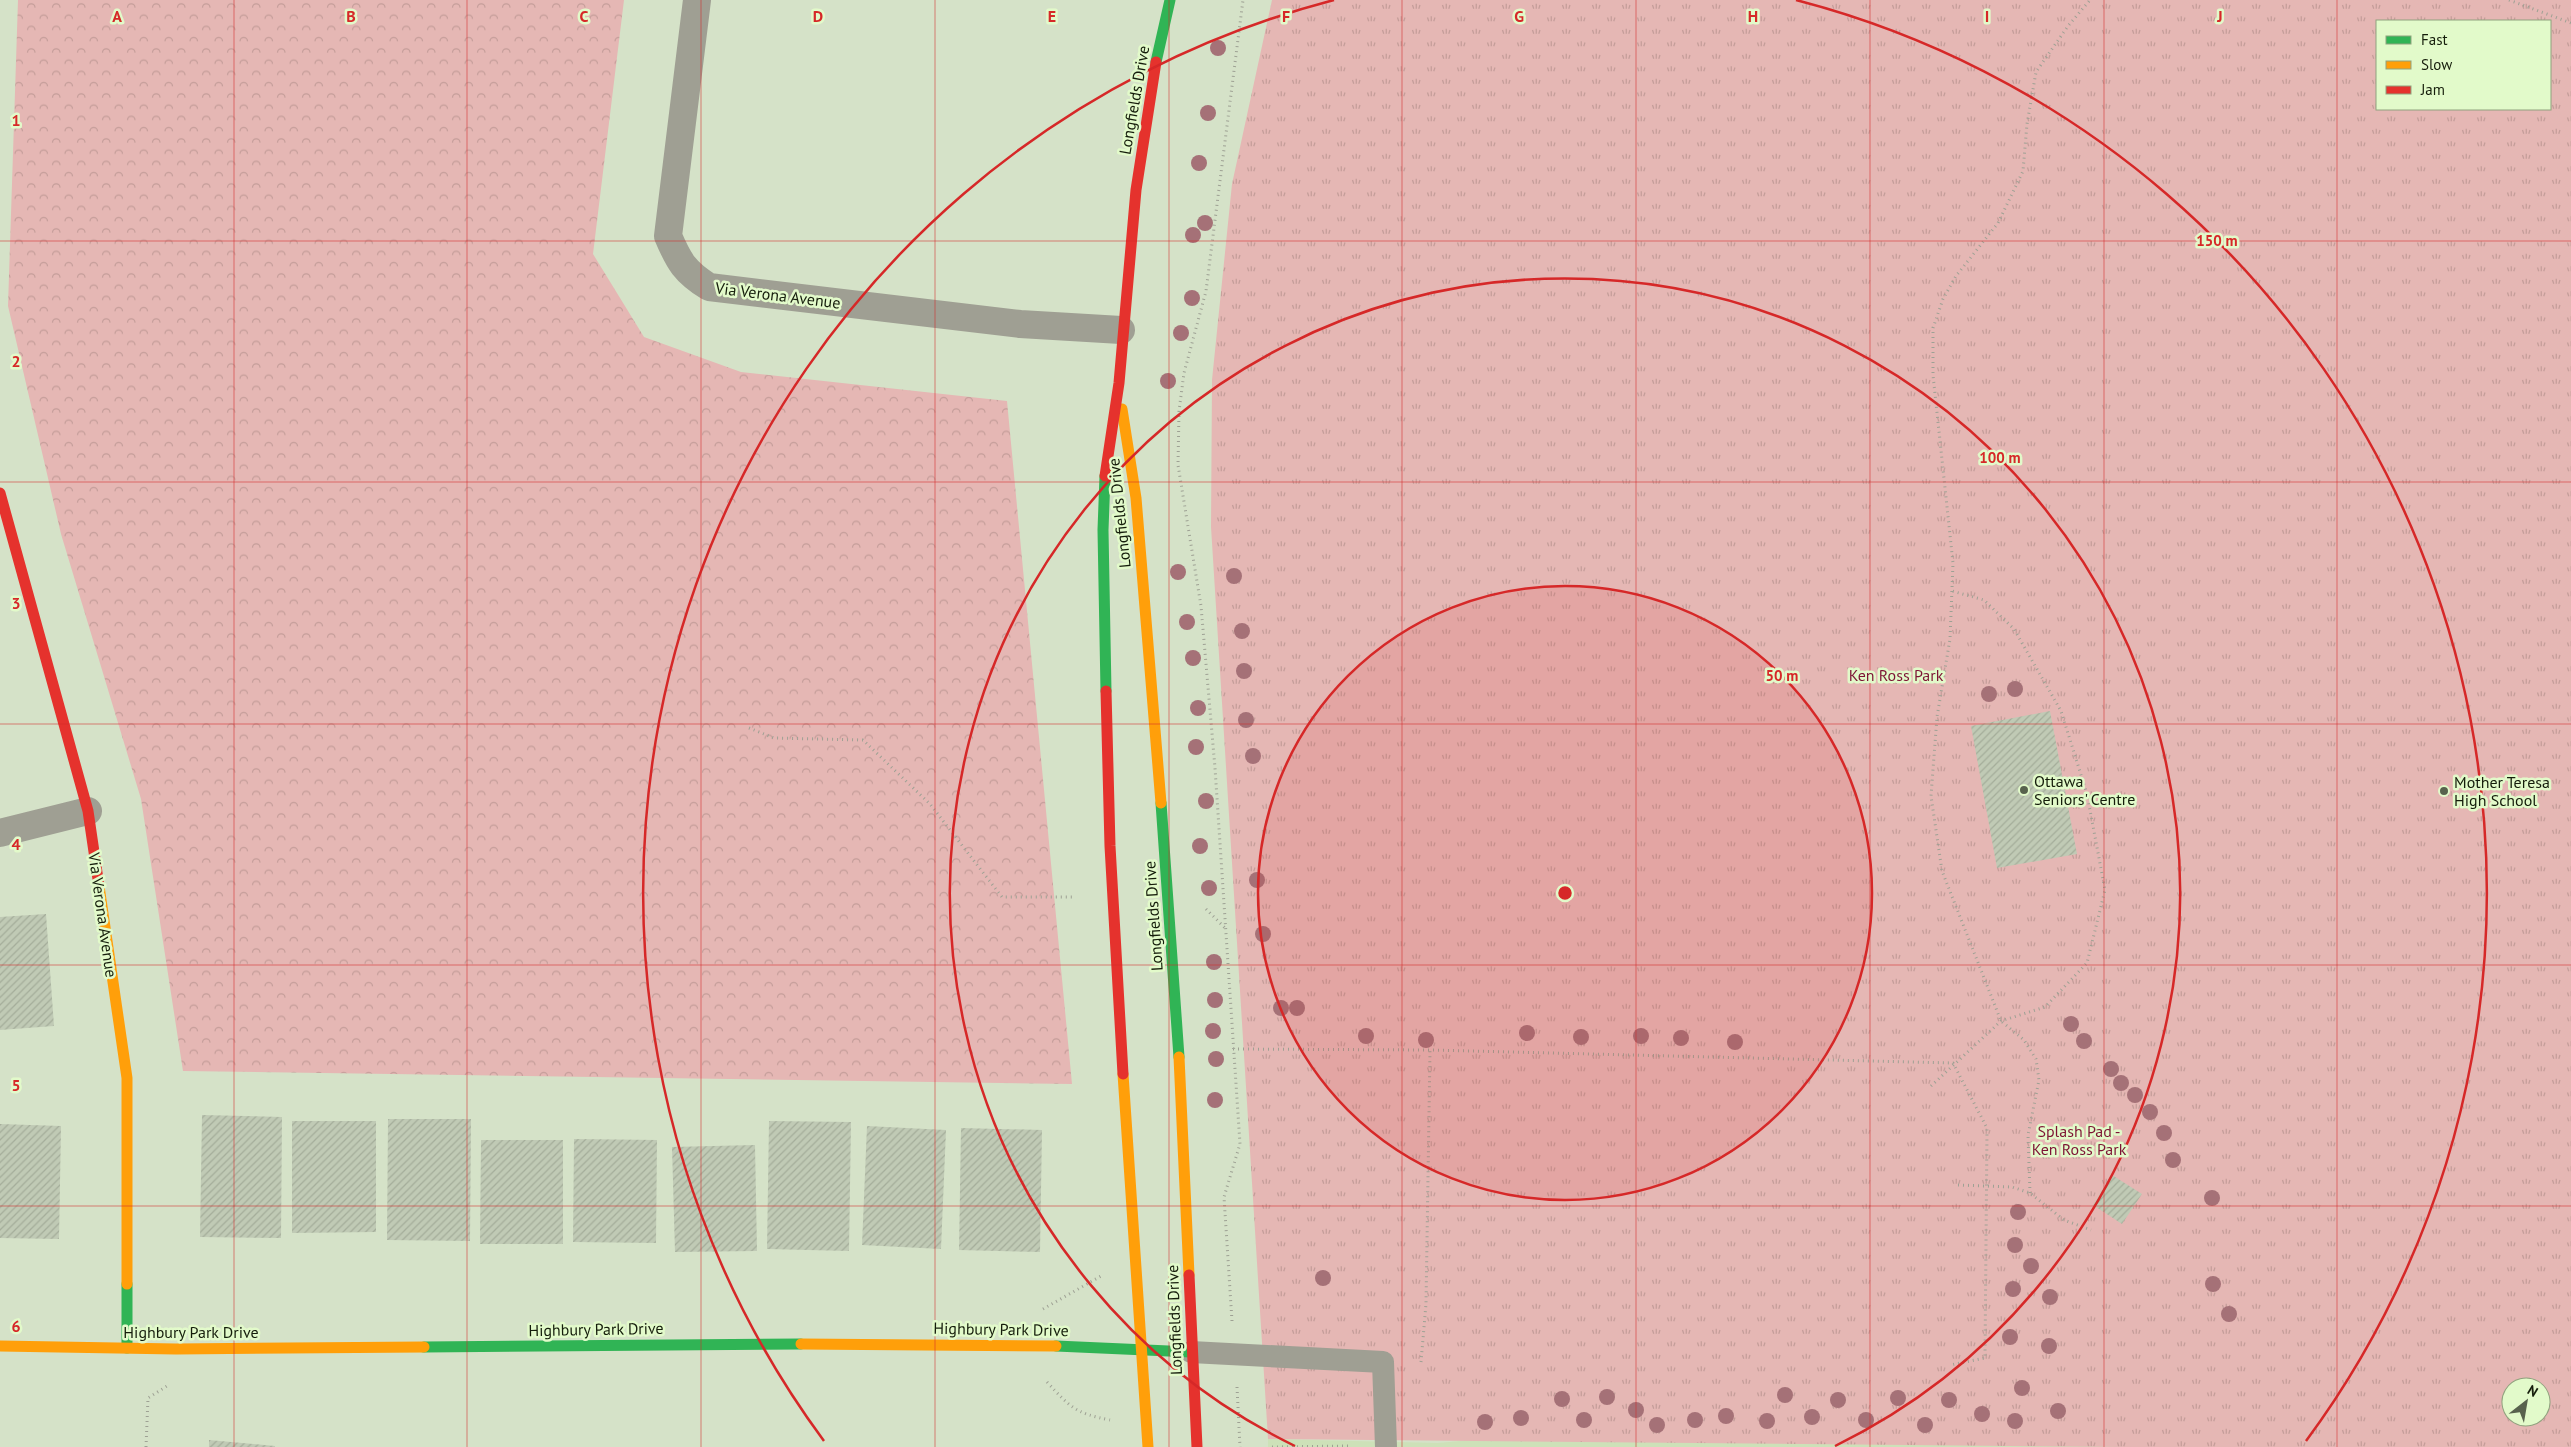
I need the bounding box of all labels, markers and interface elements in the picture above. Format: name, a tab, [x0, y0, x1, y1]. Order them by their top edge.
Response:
text: A	[112, 6, 122, 26]
text: B	[346, 6, 356, 26]
text: C	[580, 6, 589, 26]
text: D	[813, 6, 823, 26]
text: E	[1048, 6, 1056, 26]
text: F	[1282, 6, 1290, 26]
text: G	[1514, 6, 1524, 26]
text: H	[1748, 6, 1758, 26]
text: I	[1985, 6, 1989, 26]
text: J	[2216, 6, 2223, 26]
legend	[2376, 20, 2551, 110]
text: Fast	[2421, 30, 2448, 49]
street label: Longfields Drive	[1115, 44, 1153, 156]
text: Slow	[2421, 55, 2452, 74]
text: Jam	[2420, 80, 2445, 99]
text: 1	[11, 110, 21, 130]
text: 150 m	[2196, 231, 2238, 250]
street label: Via Verona Avenue	[713, 277, 842, 313]
text: 2	[11, 351, 21, 371]
text: 100 m	[1979, 448, 2021, 467]
street label: Longfields Drive	[1103, 457, 1135, 569]
text: 3	[11, 593, 21, 613]
park label: Ken Ross Park	[1849, 665, 1944, 685]
text: 50 m	[1766, 666, 1798, 685]
place label: Ottawa Seniors' Centre	[2034, 771, 2135, 809]
place label: Mother Teresa High School	[2454, 772, 2550, 810]
marker: Ottawa Seniors' Centre	[2018, 784, 2030, 796]
marker: Mother Teresa High School	[2438, 785, 2450, 797]
text: 4	[11, 834, 21, 854]
street label: Via Verona Avenue	[84, 850, 122, 979]
street label: Longfields Drive	[1139, 860, 1167, 972]
centre of rings	[1556, 884, 1574, 902]
text: 5	[11, 1075, 21, 1095]
park label: Splash Pad - Ken Ross Park	[2032, 1121, 2127, 1159]
street label: Longfields Drive	[1162, 1265, 1186, 1375]
text: 6	[11, 1316, 21, 1336]
street label: Highbury Park Drive	[528, 1318, 664, 1340]
street label: Highbury Park Drive	[933, 1318, 1069, 1340]
street label: Highbury Park Drive	[123, 1322, 259, 1342]
north arrow	[2501, 1377, 2551, 1427]
text: N	[2524, 1381, 2541, 1401]

